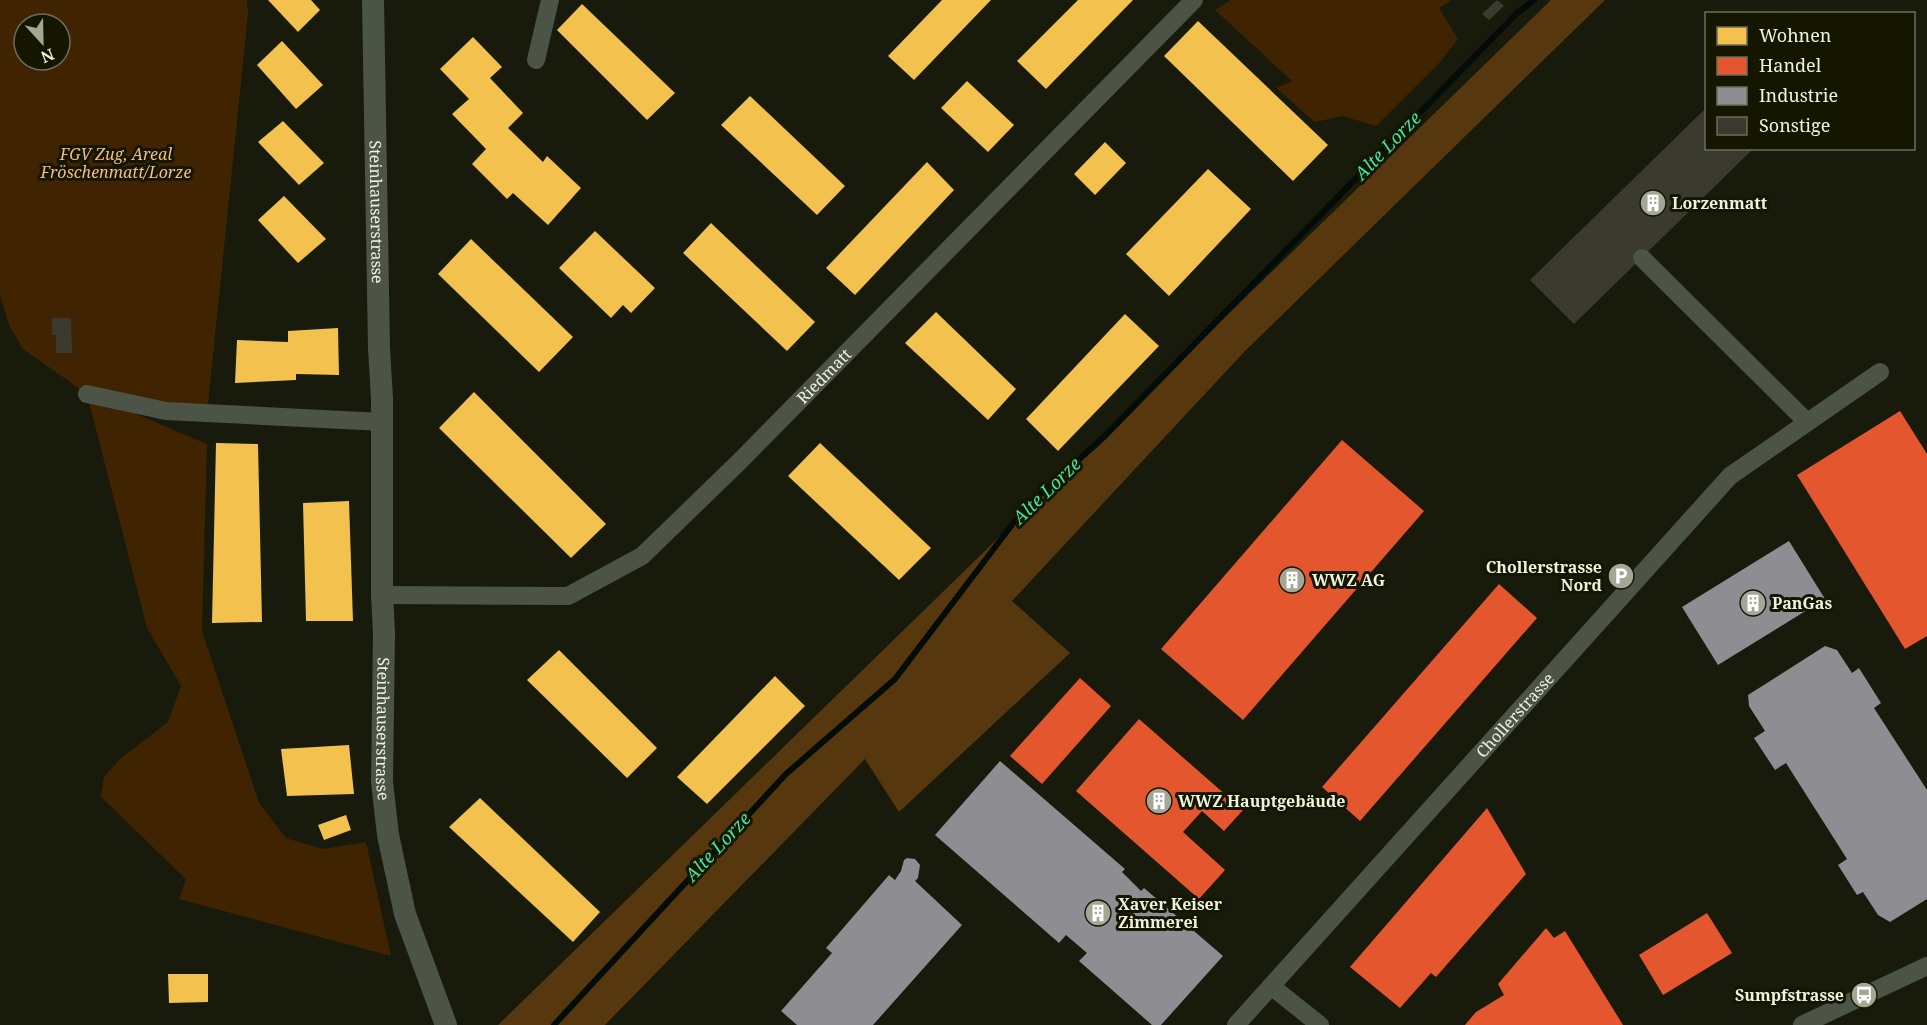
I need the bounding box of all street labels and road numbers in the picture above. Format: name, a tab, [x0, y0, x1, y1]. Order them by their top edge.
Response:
street label: Steinhauserstrasse	[364, 140, 389, 284]
street label: Riedmatt	[792, 343, 856, 408]
street label: Steinhauserstrasse	[371, 657, 395, 801]
street label: Chollerstrasse	[1471, 668, 1559, 762]

